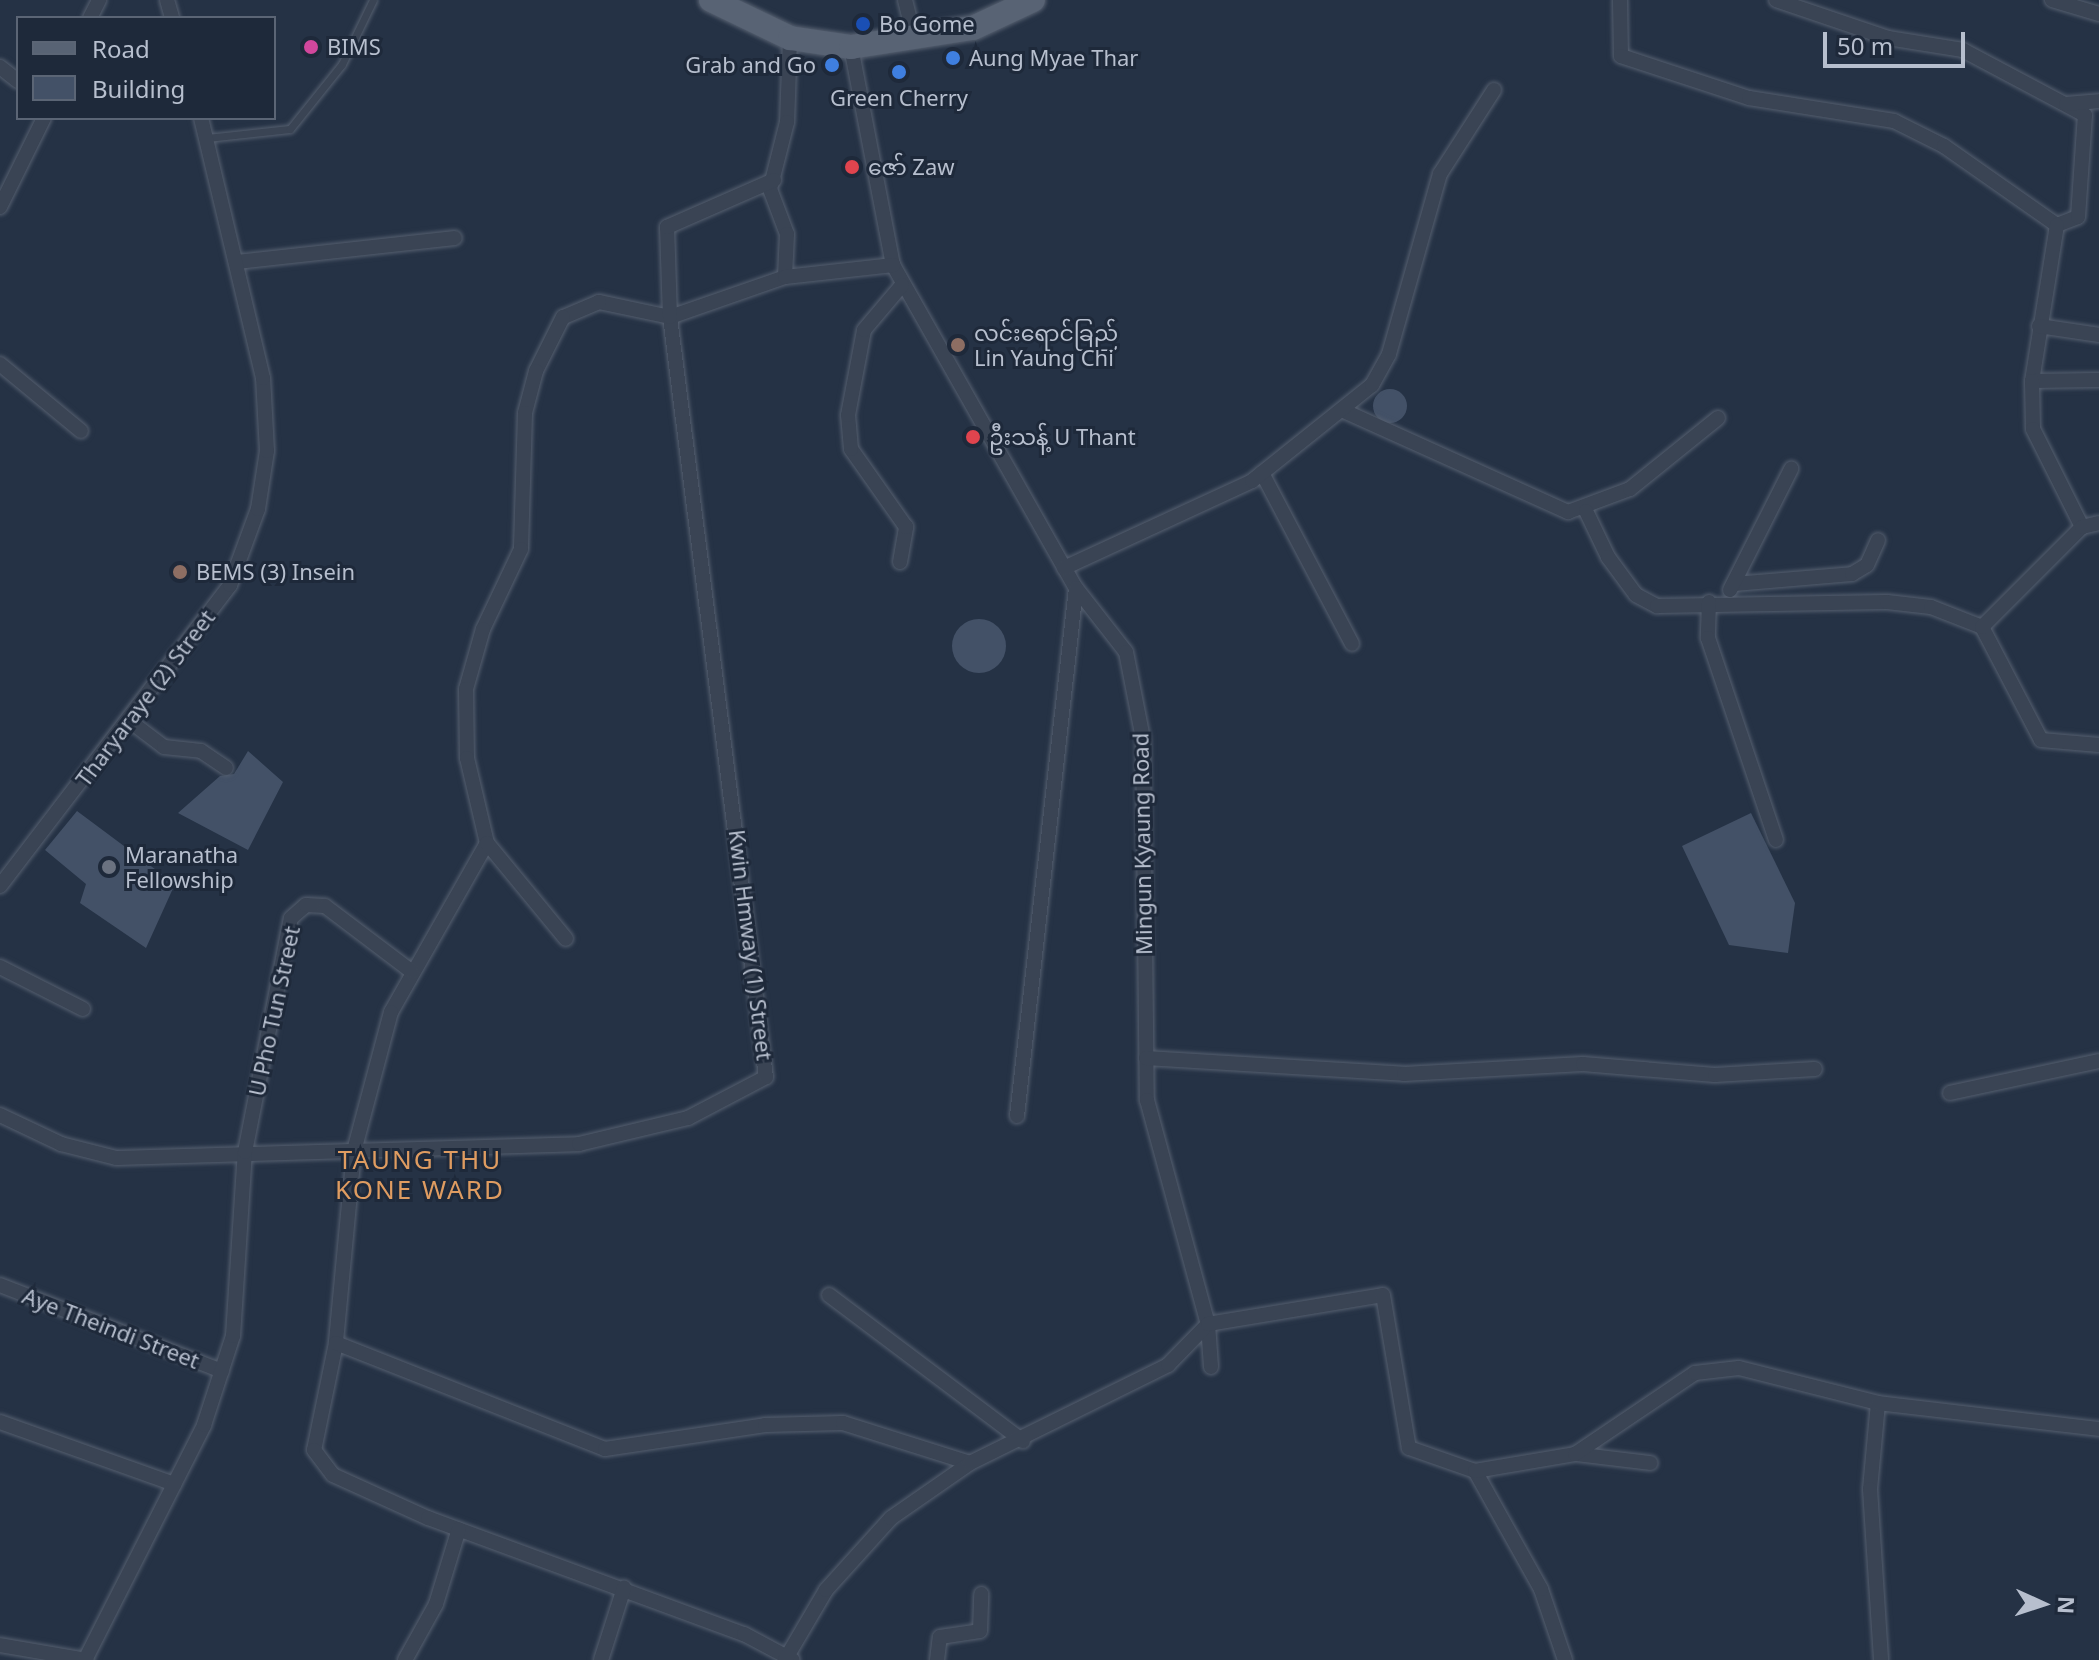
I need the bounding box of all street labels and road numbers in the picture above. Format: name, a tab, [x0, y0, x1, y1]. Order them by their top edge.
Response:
street label: Tharyaraye (2) Street	[70, 605, 220, 791]
street label: Mingun Kyaung Road	[1127, 733, 1157, 955]
street label: Kwin Hmway (1) Street	[724, 828, 778, 1062]
street label: U Pho Tun Street	[243, 924, 305, 1098]
street label: Aye Theindi Street	[19, 1282, 203, 1374]

